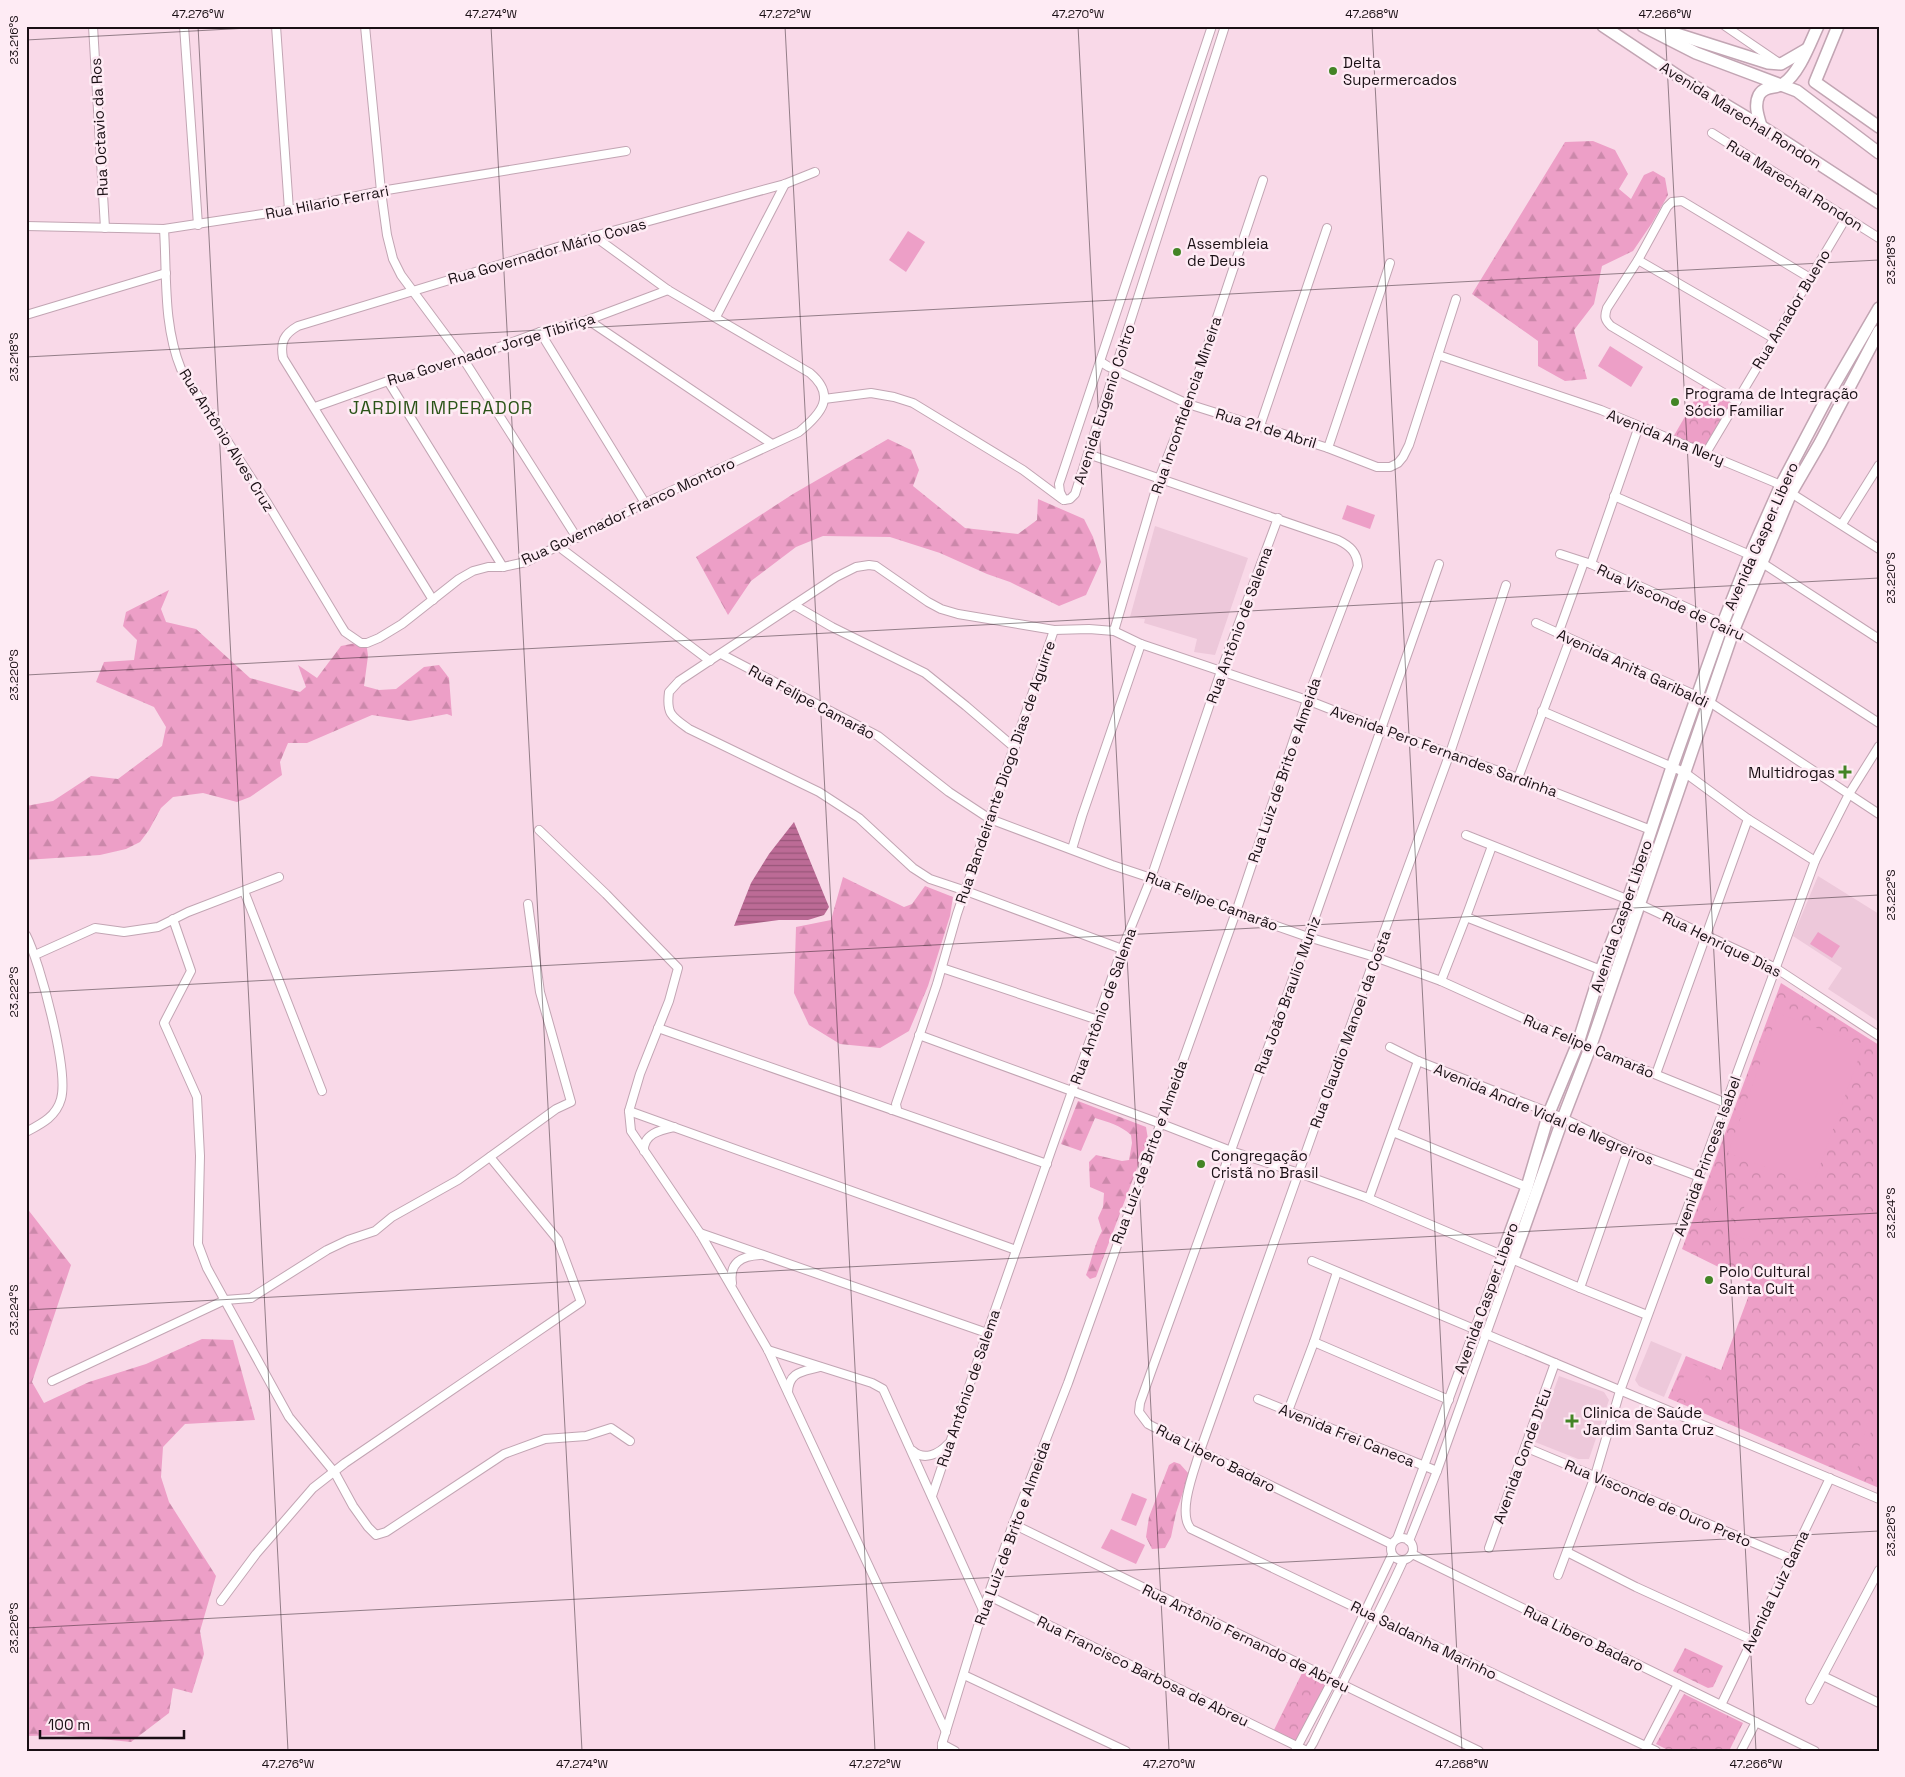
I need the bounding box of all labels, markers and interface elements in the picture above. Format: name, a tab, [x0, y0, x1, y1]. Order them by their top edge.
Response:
text: 47.276°W	[172, 6, 225, 22]
text: 47.274°W	[465, 6, 517, 22]
text: 47.272°W	[759, 6, 812, 22]
text: 47.270°W	[1052, 6, 1105, 22]
text: 47.268°W	[1345, 6, 1399, 22]
text: 47.266°W	[1638, 6, 1692, 22]
text: 23.216°S	[6, 15, 22, 65]
place label: Delta Supermercados	[1343, 53, 1457, 89]
street label: Rua Octavio da Ros	[86, 57, 112, 197]
street label: Avenida Marechal Rondon	[1657, 57, 1825, 173]
marker: Delta Supermercados	[1327, 65, 1339, 77]
street label: Rua Marechal Rondon	[1723, 135, 1867, 235]
street label: Rua Hilario Ferrari	[264, 181, 390, 223]
street label: Rua Governador Mário Covas	[446, 214, 648, 288]
place label: Assembleia de Deus	[1187, 234, 1269, 270]
text: 23.218°S	[1883, 235, 1899, 285]
marker: Assembleia de Deus	[1171, 246, 1183, 258]
street label: Rua Amador Bueno	[1748, 246, 1834, 372]
street label: Rua Governador Jorge Tibiriça	[385, 308, 597, 390]
street label: Rua Inconfidencia Mineira	[1147, 313, 1225, 496]
street label: Avenida Eugenio Coltro	[1069, 322, 1139, 486]
text: 23.218°S	[6, 332, 22, 382]
street label: Rua Antônio Alves Cruz	[175, 365, 279, 515]
place label: Programa de Integração Sócio Familiar	[1685, 384, 1858, 420]
district label: JARDIM IMPERADOR	[349, 396, 533, 419]
marker: Programa de Integração Sócio Familiar	[1669, 396, 1681, 408]
street label: Rua 21 de Abril	[1213, 404, 1319, 452]
street label: Avenida Ana Nery	[1604, 405, 1728, 469]
street label: Rua Governador Franco Montoro	[518, 453, 738, 569]
street label: Avenida Casper Libero	[1720, 459, 1802, 613]
street label: Rua Antônio de Salema	[1202, 544, 1276, 706]
text: 23.220°S	[1883, 552, 1899, 604]
street label: Rua Visconde de Cairu	[1594, 559, 1748, 645]
street label: Avenida Anita Garibaldi	[1554, 624, 1712, 712]
street label: Rua Bandeirante Diogo Dias de Aguirre	[951, 638, 1059, 906]
text: 23.220°S	[6, 649, 22, 701]
street label: Rua Felipe Camarão	[745, 661, 879, 743]
street label: Rua Luiz de Brito e Almeida	[1243, 675, 1325, 865]
street label: Avenida Pero Fernandes Sardinha	[1328, 701, 1561, 801]
place label: Multidrogas	[1748, 763, 1835, 782]
marker: Multidrogas	[1839, 766, 1851, 778]
street label: Avenida Casper Libero	[1586, 837, 1656, 995]
street label: Rua Felipe Camarão	[1143, 867, 1281, 935]
text: 23.222°S	[1883, 869, 1899, 921]
street label: Rua Henrique Dias	[1659, 907, 1785, 981]
street label: Rua João Braulio Muniz	[1250, 913, 1324, 1077]
street label: Rua Antônio de Salema	[1066, 925, 1140, 1087]
street label: Rua Claudio Manoel da Costa	[1305, 927, 1395, 1131]
text: 23.222°S	[6, 966, 22, 1018]
street label: Rua Felipe Camarão	[1521, 1010, 1657, 1082]
street label: Rua Luiz de Brito e Almeida	[1107, 1057, 1191, 1247]
street label: Avenida Andre Vidal de Negreiros	[1431, 1059, 1657, 1169]
street label: Avenida Princesa Isabel	[1669, 1073, 1745, 1239]
place label: Congregação Cristã no Brasil	[1211, 1146, 1319, 1182]
marker: Congregação Cristã no Brasil	[1195, 1158, 1207, 1170]
text: 23.224°S	[1883, 1187, 1899, 1239]
street label: Avenida Casper Libero	[1450, 1220, 1522, 1376]
place label: Polo Cultural Santa Cult	[1719, 1262, 1810, 1298]
marker: Polo Cultural Santa Cult	[1703, 1274, 1715, 1286]
text: 23.224°S	[6, 1284, 22, 1336]
street label: Rua Antônio de Salema	[932, 1306, 1004, 1469]
street label: Avenida Conde D'Eu	[1489, 1386, 1555, 1526]
street label: Avenida Frei Caneca	[1276, 1399, 1418, 1471]
place label: Clinica de Saúde Jardim Santa Cruz	[1583, 1403, 1714, 1439]
marker: Clinica de Saúde Jardim Santa Cruz	[1565, 1414, 1579, 1428]
street label: Rua Libero Badaro	[1153, 1420, 1279, 1496]
street label: Rua Luiz de Brito e Almeida	[970, 1438, 1054, 1628]
street label: Rua Visconde de Ouro Preto	[1562, 1455, 1754, 1551]
text: 23.226°S	[1883, 1505, 1899, 1557]
street label: Avenida Luiz Gama	[1737, 1526, 1813, 1655]
street label: Rua Antônio Fernando de Abreu	[1139, 1579, 1353, 1697]
street label: Rua Saldanha Marinho	[1348, 1596, 1500, 1684]
street label: Rua Libero Badaro	[1521, 1601, 1647, 1675]
text: 23.226°S	[6, 1602, 22, 1654]
street label: Rua Francisco Barbosa de Abreu	[1034, 1611, 1252, 1731]
scale bar	[40, 1707, 184, 1739]
text: 100 m	[48, 1715, 90, 1734]
text: 47.276°W	[262, 1756, 315, 1772]
text: 47.274°W	[556, 1756, 608, 1772]
text: 47.272°W	[849, 1756, 902, 1772]
text: 47.270°W	[1143, 1756, 1196, 1772]
text: 47.268°W	[1435, 1756, 1489, 1772]
text: 47.266°W	[1729, 1756, 1783, 1772]

